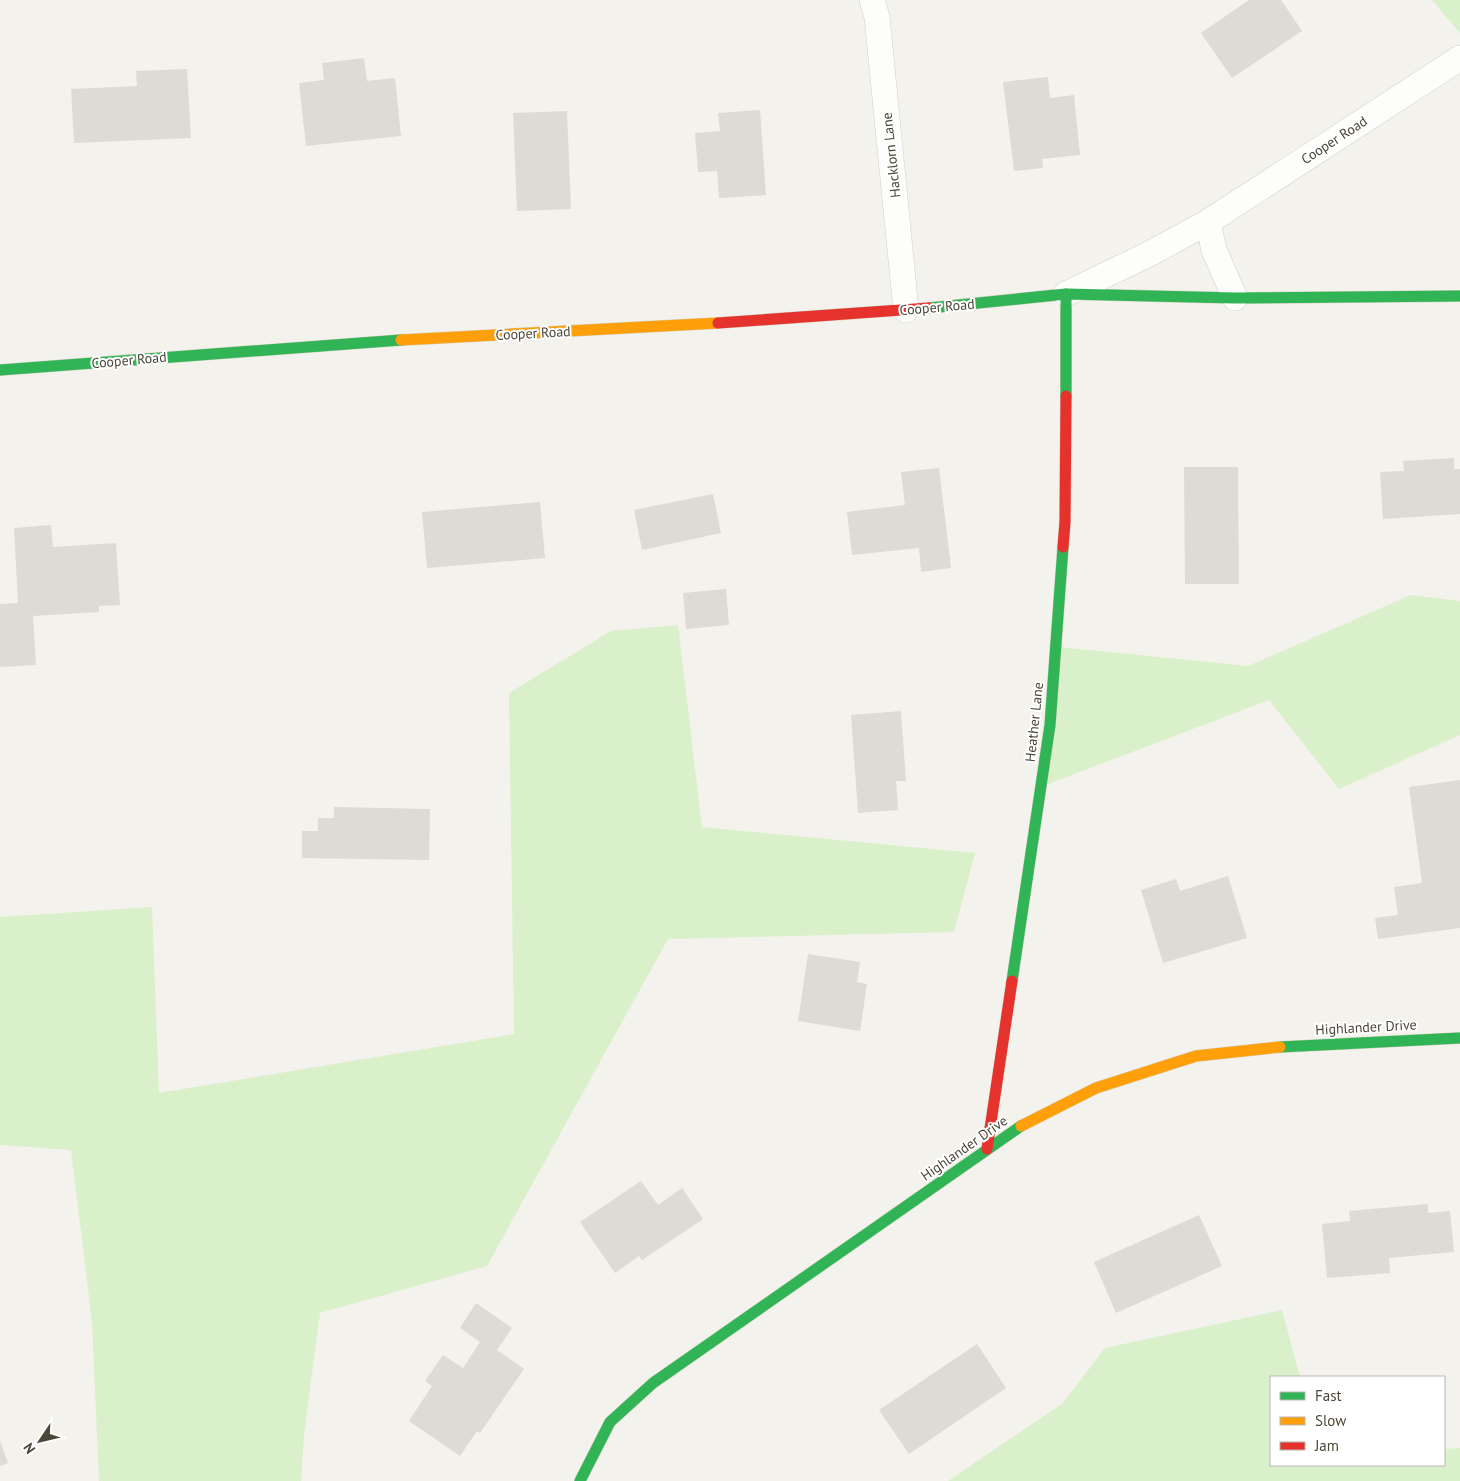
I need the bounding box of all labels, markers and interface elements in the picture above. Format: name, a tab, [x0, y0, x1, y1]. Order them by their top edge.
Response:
street label: Hacklorn Lane	[878, 111, 904, 199]
street label: Cooper Road	[1298, 112, 1370, 168]
street label: Cooper Road	[899, 295, 975, 319]
street label: Cooper Road	[495, 322, 571, 344]
street label: Cooper Road	[91, 348, 167, 372]
street label: Heather Lane	[1021, 681, 1047, 763]
street label: Highlander Drive	[1315, 1015, 1417, 1039]
street label: Highlander Drive	[917, 1112, 1011, 1184]
legend	[1270, 1376, 1445, 1466]
text: Fast	[1315, 1386, 1342, 1405]
text: Slow	[1315, 1411, 1346, 1430]
north arrow	[15, 1416, 65, 1466]
text: Jam	[1314, 1436, 1339, 1455]
text: N	[19, 1440, 39, 1457]

